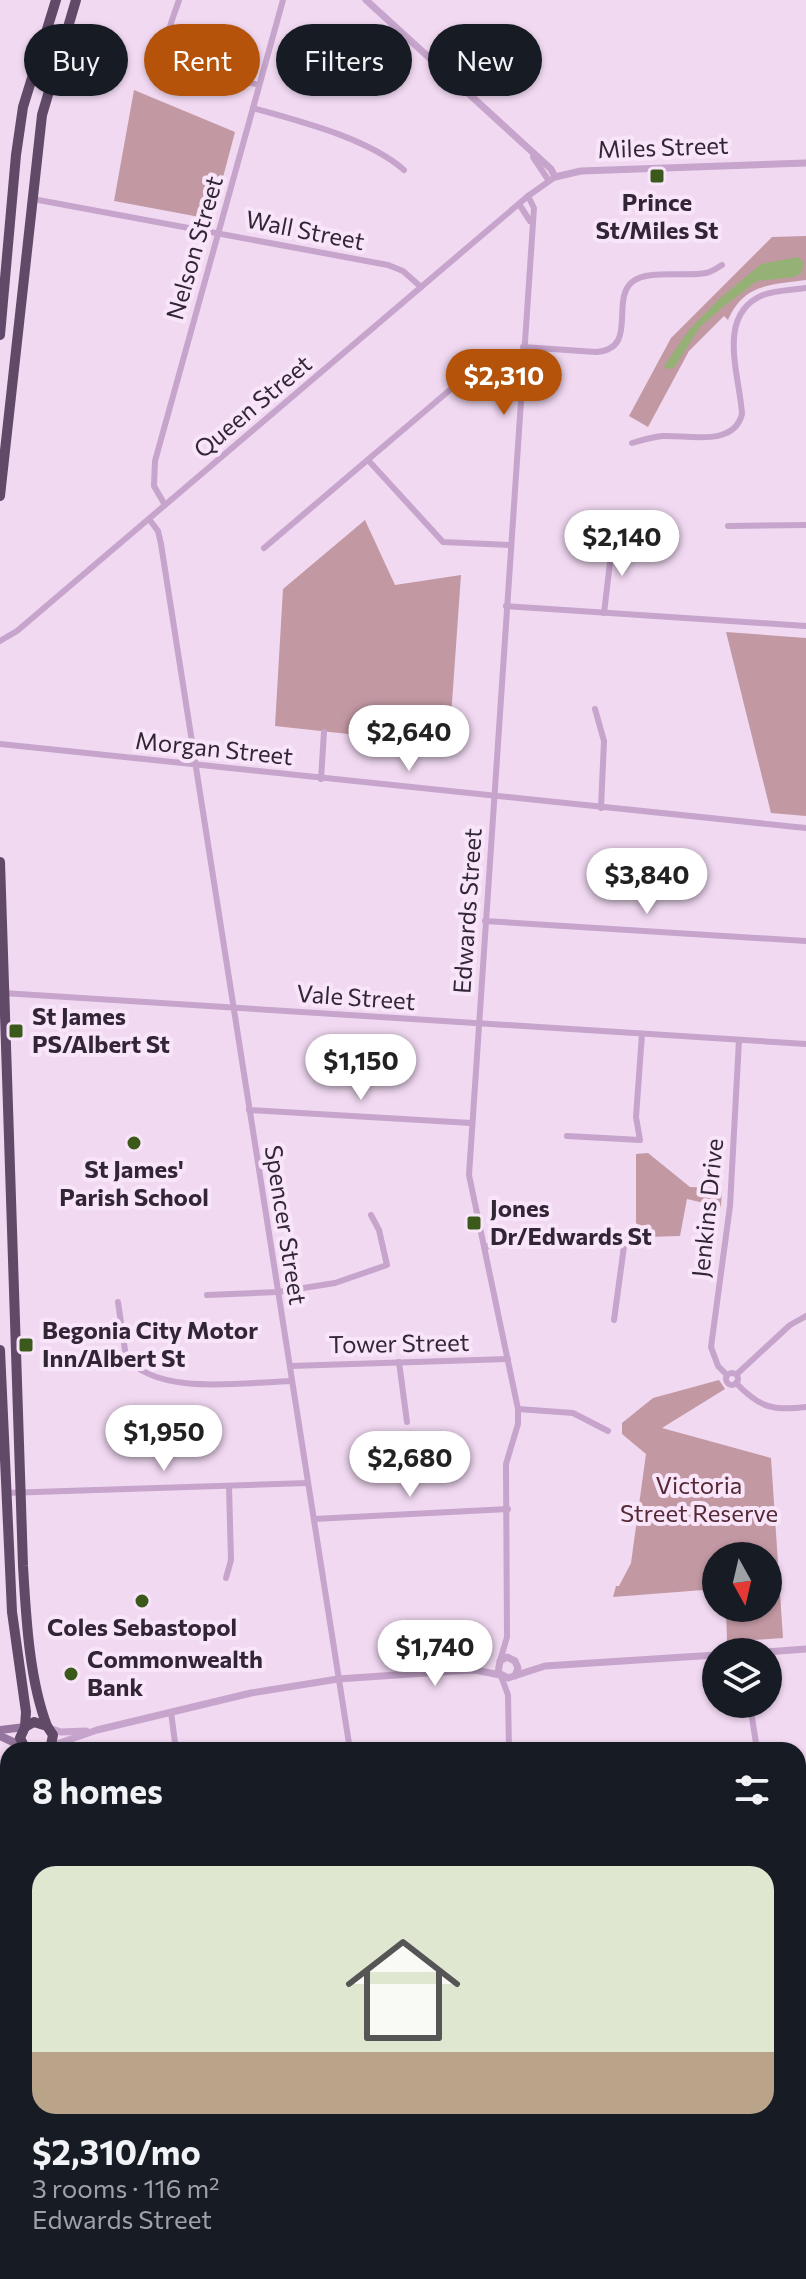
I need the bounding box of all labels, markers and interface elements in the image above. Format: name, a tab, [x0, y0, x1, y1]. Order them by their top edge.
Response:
chip: Buy	[24, 24, 128, 96]
chip: Rent	[144, 24, 260, 96]
chip: Filters	[276, 24, 412, 96]
chip: New	[428, 24, 542, 96]
street label: Miles Street	[597, 130, 729, 163]
marker: Prince St/Miles St	[648, 167, 666, 185]
street label: Nelson Street	[159, 172, 228, 323]
place label: Prince St/Miles St	[596, 187, 718, 244]
street label: Wall Street	[243, 204, 367, 255]
street label: Queen Street	[187, 348, 317, 463]
pin: $2,310	[439, 349, 569, 417]
text: $2,310	[464, 359, 544, 390]
pin: $2,140	[557, 510, 687, 578]
text: $2,140	[582, 520, 662, 551]
pin: $2,640	[344, 705, 474, 773]
text: $2,640	[366, 715, 452, 746]
street label: Morgan Street	[134, 725, 295, 770]
street label: Edwards Street	[446, 827, 487, 995]
pin: $3,840	[582, 848, 712, 916]
text: $3,840	[604, 858, 690, 889]
street label: Vale Street	[296, 978, 417, 1015]
place label: St James PS/Albert St	[32, 1001, 170, 1058]
marker: St James PS/Albert St	[7, 1022, 25, 1040]
pin: $1,150	[296, 1034, 426, 1102]
text: $1,150	[323, 1044, 399, 1075]
marker: St James' Parish School	[125, 1134, 143, 1152]
street label: Jenkins Drive	[685, 1137, 728, 1279]
street label: Spencer Street	[260, 1143, 313, 1307]
place label: St James' Parish School	[59, 1154, 209, 1211]
place label: Jones Dr/Edwards St	[490, 1193, 652, 1250]
marker: Jones Dr/Edwards St	[465, 1214, 483, 1232]
place label: Begonia City Motor Inn/Albert St	[42, 1315, 258, 1372]
street label: Tower Street	[328, 1327, 470, 1358]
marker: Begonia City Motor Inn/Albert St	[17, 1336, 35, 1354]
pin: $1,950	[99, 1405, 229, 1473]
text: $1,950	[123, 1415, 205, 1446]
pin: $2,680	[345, 1431, 475, 1499]
text: $2,680	[367, 1441, 453, 1472]
park label: Victoria Street Reserve	[620, 1470, 778, 1527]
north arrow	[702, 1542, 782, 1622]
map controls	[702, 1542, 782, 1718]
marker: Coles Sebastopol	[133, 1592, 151, 1610]
place label: Coles Sebastopol	[47, 1612, 237, 1641]
pin: $1,740	[370, 1620, 500, 1688]
text: $1,740	[396, 1630, 474, 1661]
button: layers	[702, 1638, 782, 1718]
place label: Commonwealth Bank	[87, 1644, 263, 1701]
marker: Commonwealth Bank	[62, 1665, 80, 1683]
icon: filters	[730, 1768, 774, 1812]
text: 8 homes	[32, 1769, 163, 1811]
icon: home	[331, 1918, 475, 2062]
text: $2,310/mo	[32, 2130, 201, 2172]
text: 3 rooms · 116 m²	[32, 2172, 220, 2203]
text: Edwards Street	[32, 2203, 212, 2234]

